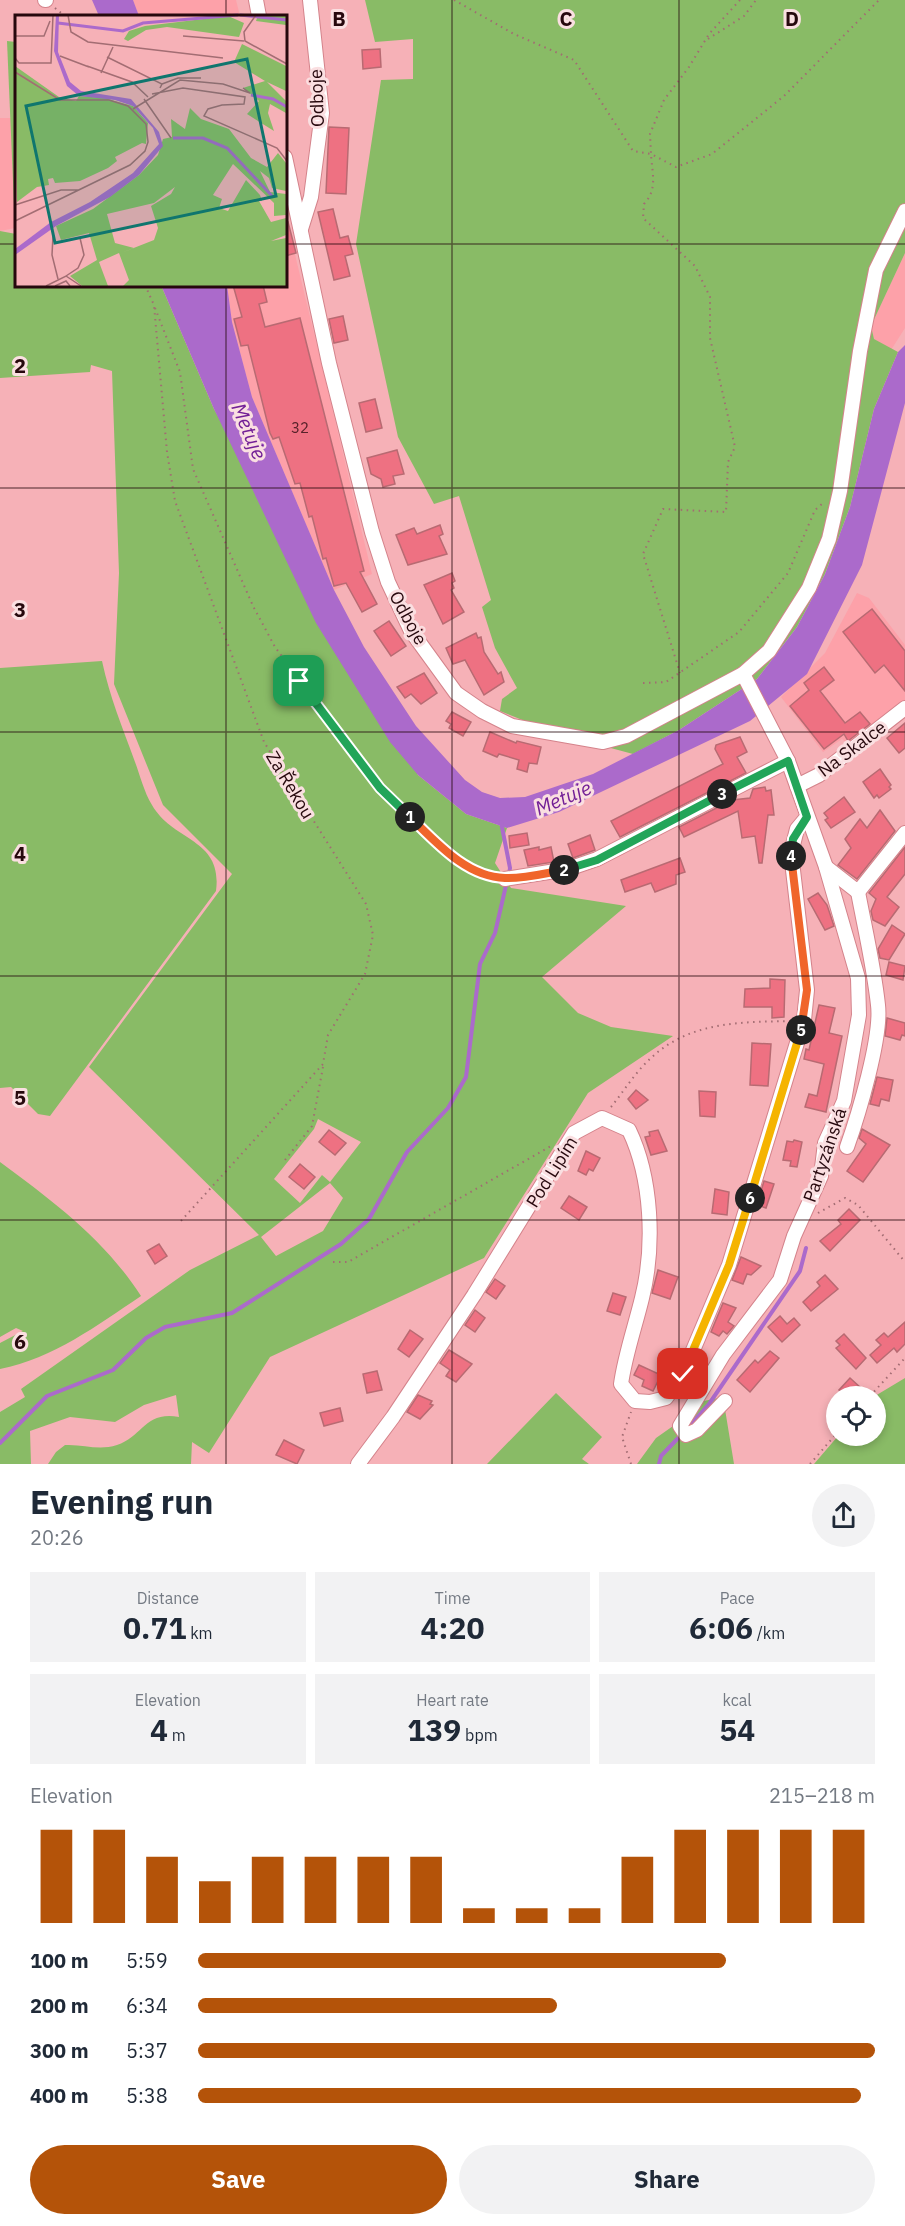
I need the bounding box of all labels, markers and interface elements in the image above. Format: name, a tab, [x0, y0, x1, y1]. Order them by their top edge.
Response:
text: B	[332, 5, 346, 32]
text: C	[559, 5, 573, 32]
text: D	[785, 5, 799, 32]
inset map	[15, 15, 286, 286]
street label: Odboje	[304, 68, 329, 127]
text: 2	[14, 352, 26, 379]
water label: Metuje	[226, 398, 273, 463]
house number: 32	[291, 418, 309, 437]
street label: Odboje	[384, 587, 433, 649]
text: 3	[14, 596, 26, 623]
pin	[273, 655, 324, 706]
icon: arrive	[282, 664, 315, 697]
street label: Na Skalce	[813, 715, 891, 782]
street label: Za Řekou	[261, 747, 320, 823]
water label: Metuje	[530, 774, 595, 821]
pin: 3	[707, 779, 737, 809]
text: 3	[717, 784, 727, 804]
pin: 1	[395, 802, 425, 832]
text: 1	[405, 807, 415, 827]
text: 4	[14, 840, 26, 867]
pin: 4	[776, 841, 806, 871]
text: 4	[786, 846, 796, 866]
pin: 2	[549, 855, 579, 885]
text: 2	[559, 860, 569, 880]
pin: 5	[786, 1015, 816, 1045]
text: 5	[796, 1020, 806, 1040]
text: 5	[14, 1084, 26, 1111]
street label: Partyzánská	[798, 1104, 852, 1205]
street label: Pod Lipím	[521, 1132, 582, 1212]
pin: 6	[735, 1183, 765, 1213]
text: 6	[745, 1188, 755, 1208]
text: 6	[14, 1328, 26, 1355]
pin	[657, 1348, 708, 1399]
icon: check	[666, 1357, 699, 1390]
map controls	[826, 1386, 886, 1446]
button: locate	[826, 1386, 886, 1446]
text: Evening run	[30, 1480, 214, 1523]
button: share	[812, 1484, 875, 1547]
text: 20:26	[30, 1524, 84, 1551]
text: Distance	[137, 1588, 199, 1608]
text: Time	[435, 1588, 470, 1608]
text: Pace	[720, 1588, 755, 1608]
text: 0.71	[123, 1608, 186, 1647]
text: 4:20	[421, 1608, 484, 1647]
text: 6:06	[689, 1608, 753, 1647]
text: km	[186, 1623, 213, 1643]
text: /km	[753, 1623, 785, 1643]
text: Elevation	[135, 1690, 201, 1710]
text: Heart rate	[416, 1690, 489, 1710]
text: kcal	[723, 1690, 752, 1710]
text: 4	[150, 1710, 168, 1749]
text: 139	[407, 1710, 461, 1749]
text: 54	[719, 1710, 755, 1749]
text: m	[168, 1725, 186, 1745]
text: bpm	[461, 1725, 498, 1745]
text: Elevation	[30, 1782, 113, 1809]
text: 215–218 m	[769, 1782, 875, 1809]
text: 100 m	[30, 1947, 89, 1974]
text: 5:59	[126, 1947, 168, 1974]
text: 200 m	[30, 1992, 89, 2019]
text: 6:34	[126, 1992, 168, 2019]
text: 300 m	[30, 2037, 89, 2064]
text: 5:37	[126, 2037, 168, 2064]
text: 400 m	[30, 2082, 89, 2109]
text: 5:38	[126, 2082, 168, 2109]
button: Save	[30, 2145, 447, 2214]
button: Share	[459, 2145, 875, 2214]

